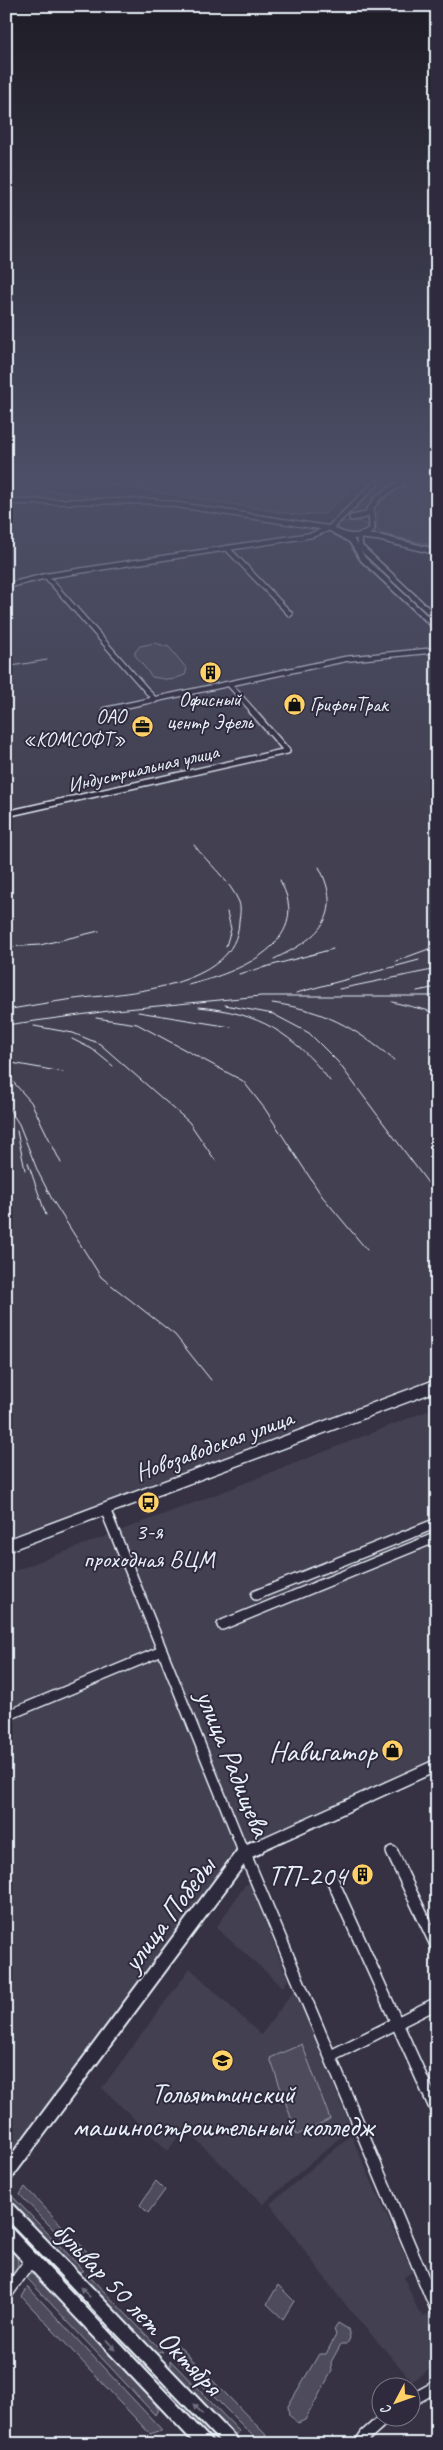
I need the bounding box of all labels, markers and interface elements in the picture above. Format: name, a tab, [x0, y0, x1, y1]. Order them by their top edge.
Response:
building icon: Офисный центр Эфель	[198, 661, 222, 685]
place label: Офисный центр Эфель	[167, 687, 254, 735]
shop icon: ГрифонТрак	[282, 692, 306, 716]
place label: ГрифонТрак	[310, 692, 390, 717]
place label: ОАО «КОМСОФТ»	[23, 704, 128, 752]
office icon: ОАО «КОМСОФТ»	[130, 715, 154, 739]
street label: Индустриальная улица	[65, 739, 223, 798]
street label: Новозаводская улица	[131, 1402, 299, 1487]
bus stop icon: 3-я проходная ВЦМ	[137, 1490, 161, 1514]
place label: 3-я проходная ВЦМ	[83, 1516, 216, 1574]
street label: улица Радищева	[187, 1682, 281, 1844]
place label: Навигатор	[269, 1733, 379, 1770]
shop icon: Навигатор	[381, 1739, 405, 1763]
street label: улица Победы	[112, 1848, 225, 1981]
place label: ТП-204	[268, 1857, 350, 1894]
building icon: ТП-204	[351, 1863, 375, 1887]
school or university icon: Тольяттинский машиностроительный колледж	[211, 2049, 235, 2073]
place label: Тольяттинский машиностроительный колледж	[72, 2075, 377, 2145]
street label: бульвар 50 лет Октября	[45, 2213, 232, 2405]
one-way arrow	[79, 2286, 91, 2298]
one-way arrow	[105, 2339, 117, 2351]
north arrow	[370, 2378, 420, 2428]
text: С	[377, 2400, 395, 2418]
one-way arrow	[192, 2403, 204, 2415]

